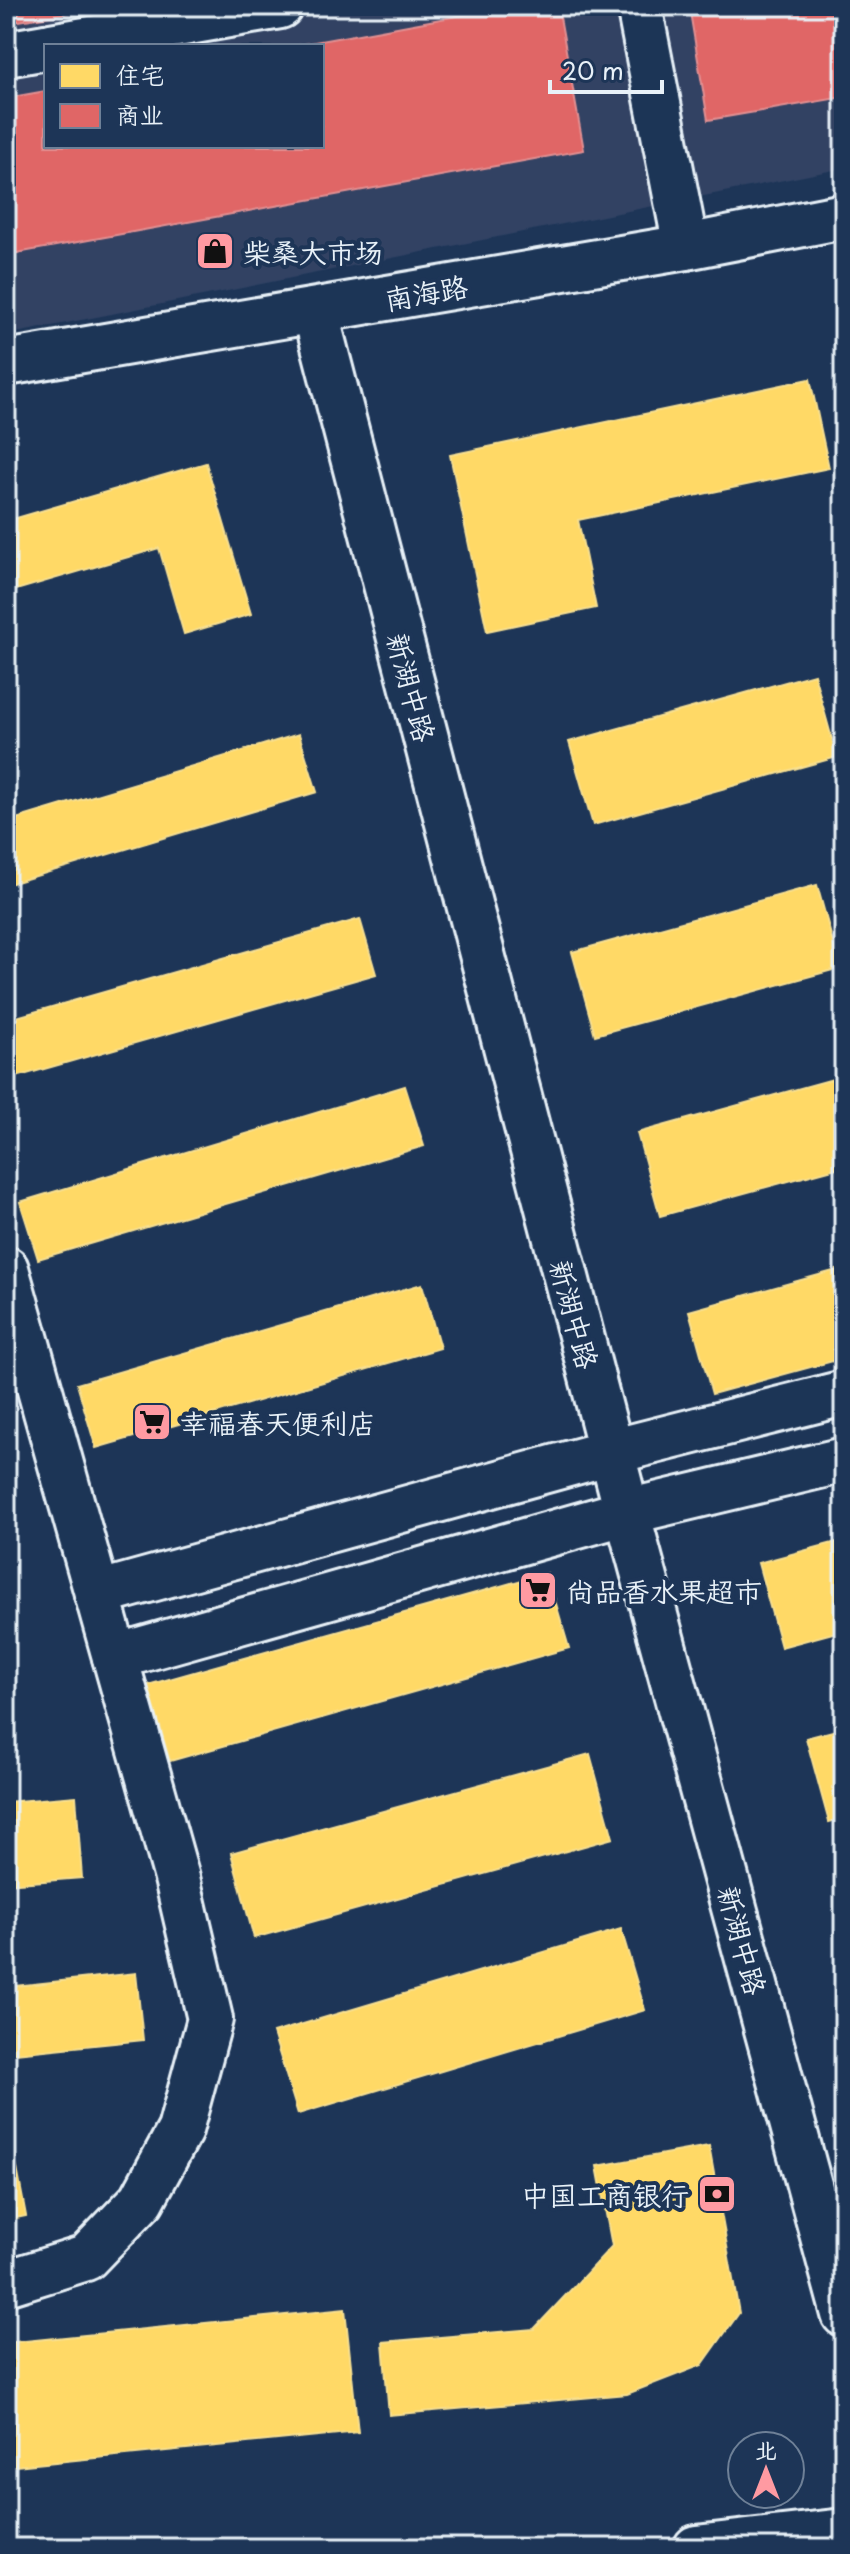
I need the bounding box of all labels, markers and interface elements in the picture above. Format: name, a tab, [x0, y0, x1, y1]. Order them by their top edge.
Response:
legend	[44, 44, 324, 148]
scale bar	[550, 44, 662, 94]
text: 20 m	[562, 52, 624, 88]
text: 住宅	[116, 56, 164, 92]
text: 商业	[116, 96, 164, 132]
shop icon: 柴桑大市场	[194, 230, 236, 272]
place label: 柴桑大市场	[243, 230, 383, 273]
street label: 南海路	[381, 264, 471, 320]
street label: 新湖中路	[377, 627, 447, 747]
street label: 新湖中路	[540, 1254, 610, 1374]
supermarket icon: 幸福春天便利店	[131, 1401, 173, 1443]
place label: 幸福春天便利店	[180, 1401, 376, 1444]
supermarket icon: 尚品香水果超市	[517, 1569, 559, 1611]
place label: 尚品香水果超市	[566, 1569, 762, 1612]
street label: 新湖中路	[708, 1880, 778, 2000]
place label: 中国工商银行	[521, 2173, 689, 2216]
bank icon: 中国工商银行	[696, 2173, 738, 2215]
north arrow	[726, 2430, 806, 2510]
text: 北	[755, 2432, 777, 2465]

